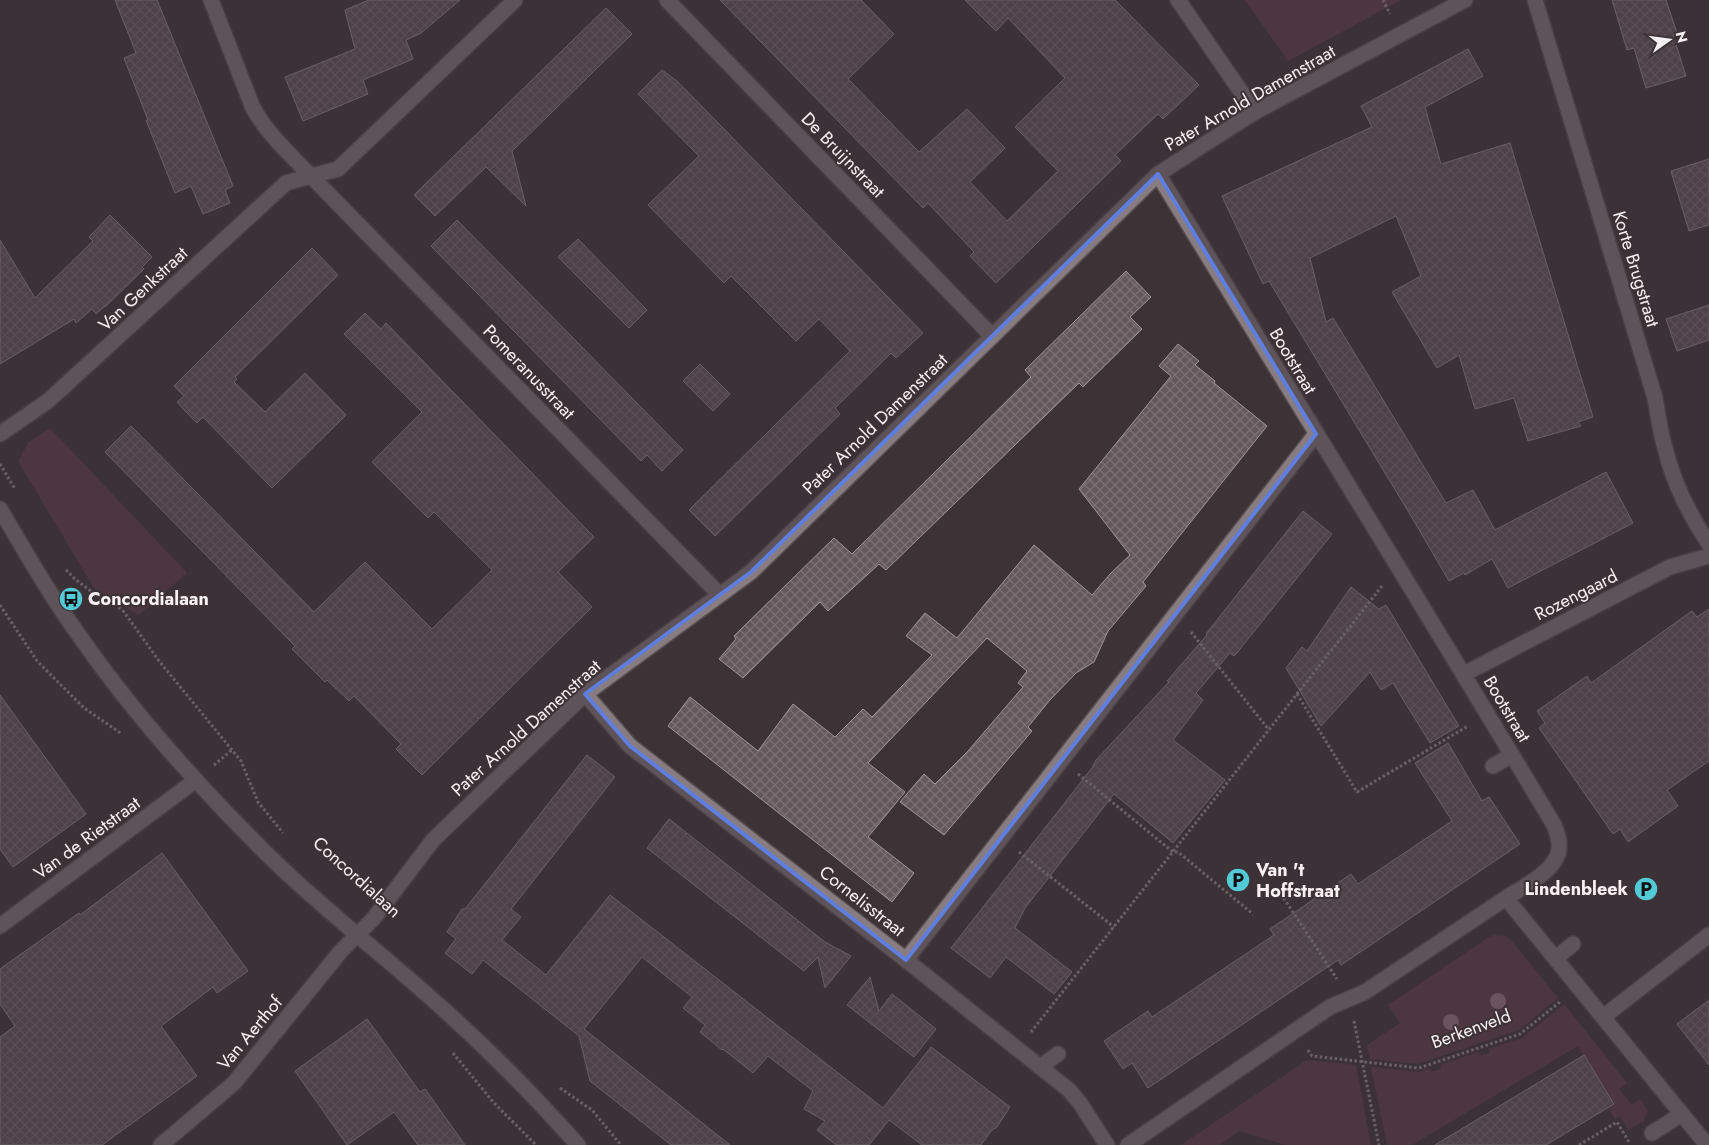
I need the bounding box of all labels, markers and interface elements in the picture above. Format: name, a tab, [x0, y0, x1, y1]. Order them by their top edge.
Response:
north arrow	[1644, 15, 1694, 65]
text: N	[1671, 29, 1693, 45]
street label: Pater Arnold Damenstraat	[1160, 38, 1341, 158]
street label: De Bruijnstraat	[795, 106, 891, 204]
street label: Korte Brugstraat	[1606, 208, 1666, 331]
street label: Van Genkstraat	[93, 240, 194, 337]
street label: Pomeranusstraat	[477, 319, 581, 426]
street label: Bootstraat	[1263, 323, 1323, 400]
street label: Pater Arnold Damenstraat	[796, 347, 954, 500]
street label: Rozengaard	[1530, 563, 1622, 627]
bus stop icon: Concordialaan	[58, 586, 84, 612]
place label: Concordialaan	[88, 586, 209, 612]
street label: Pater Arnold Damenstraat	[445, 653, 607, 802]
street label: Bootstraat	[1477, 671, 1537, 748]
street label: Van de Rietstraat	[28, 790, 146, 886]
street label: Concordialaan	[307, 830, 407, 924]
place label: Van 't Hoffstraat	[1255, 857, 1340, 904]
street label: Cornelisstraat	[814, 859, 911, 943]
parking icon: Van 't Hoffstraat	[1225, 867, 1251, 893]
place label: Lindenbleek	[1524, 876, 1629, 902]
parking icon: Lindenbleek	[1633, 876, 1659, 902]
street label: Van Aerthof	[211, 990, 289, 1076]
street label: Berkenveld	[1428, 1003, 1514, 1055]

